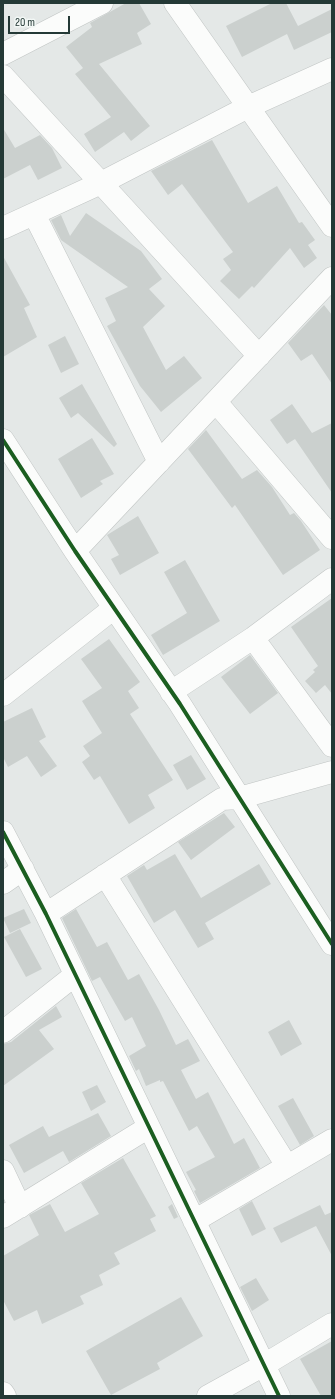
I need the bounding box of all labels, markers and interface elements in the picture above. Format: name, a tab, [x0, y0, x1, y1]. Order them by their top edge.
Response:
scale bar	[10, 8, 72, 34]
text: 20 m	[15, 15, 35, 30]

